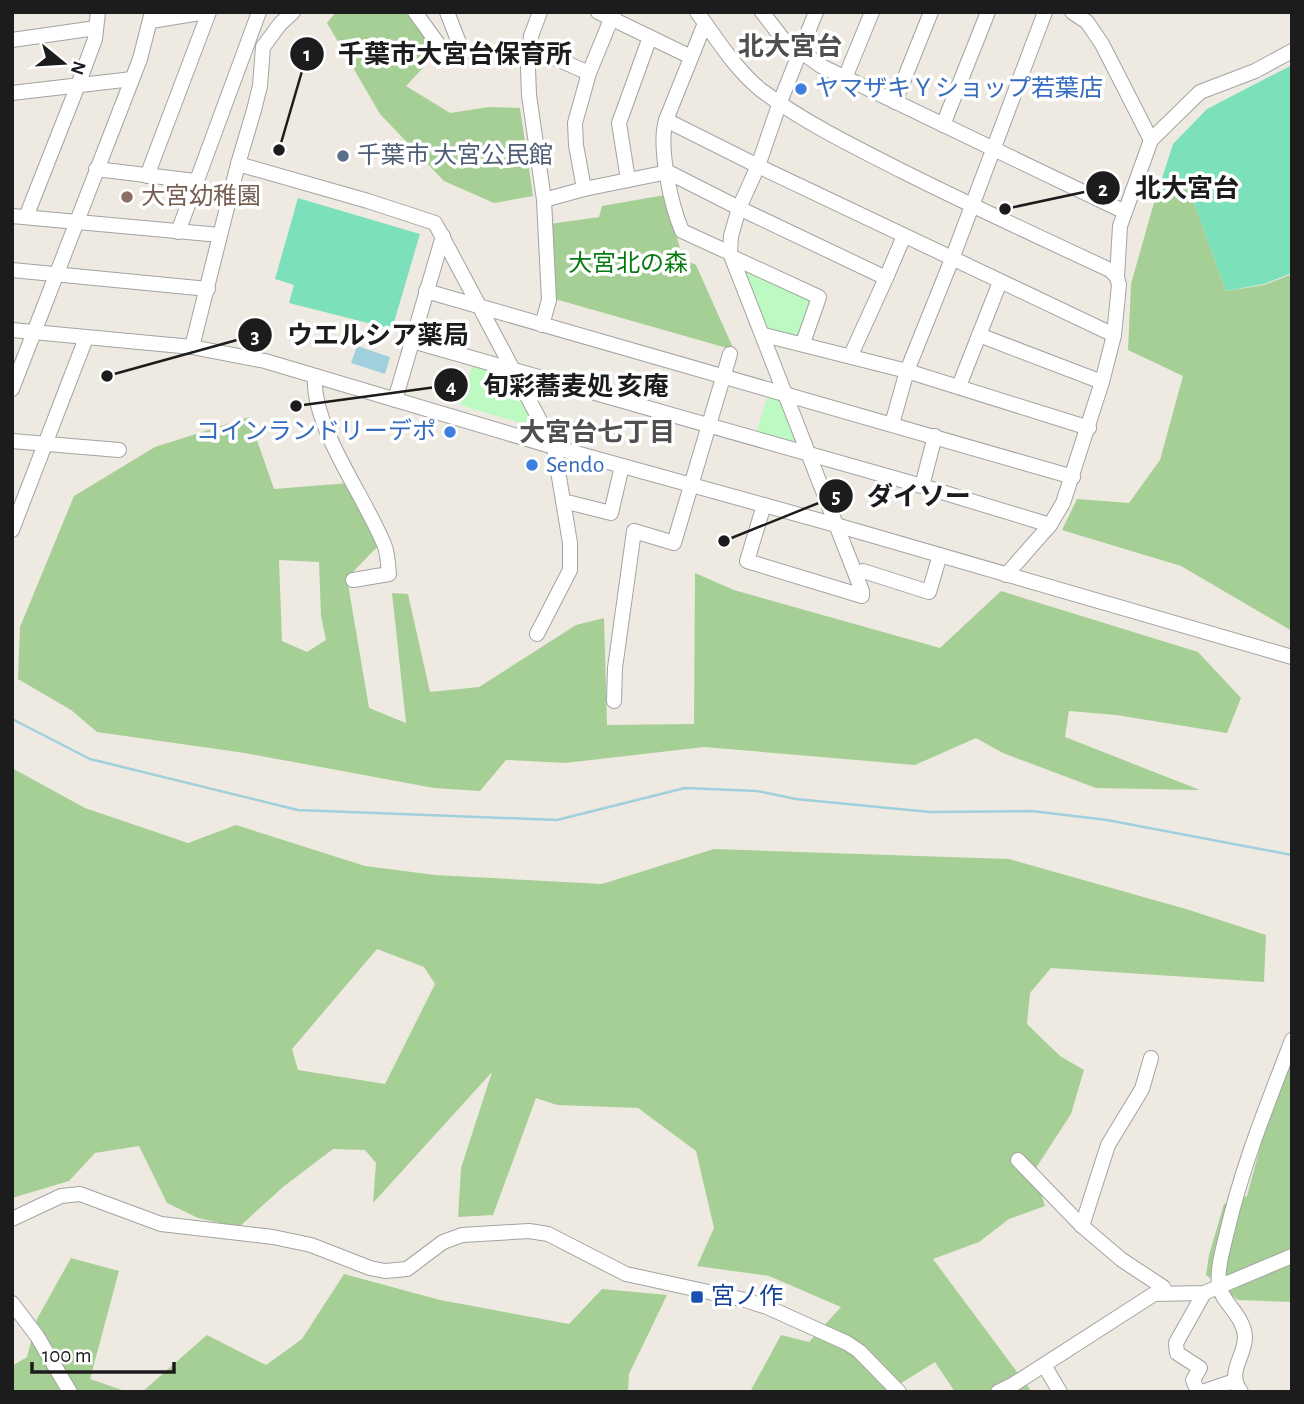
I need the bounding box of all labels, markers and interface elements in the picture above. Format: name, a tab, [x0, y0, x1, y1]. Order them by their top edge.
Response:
north arrow	[28, 28, 98, 98]
callout: 千葉市大宮台保育所	[289, 30, 586, 77]
district label: 北大宮台	[738, 32, 842, 60]
text: 千葉市大宮台保育所	[338, 40, 572, 68]
text: 1	[303, 44, 311, 65]
text: N	[67, 59, 89, 77]
place label: ヤマザキＹショップ若葉店	[815, 75, 1103, 101]
marker: ヤマザキＹショップ若葉店	[793, 81, 809, 97]
place label: 千葉市 大宮公民館	[357, 142, 553, 168]
marker: 千葉市 大宮公民館	[335, 148, 351, 164]
callout: 北大宮台	[1086, 165, 1253, 212]
text: 北大宮台	[1135, 174, 1239, 202]
text: 2	[1098, 179, 1108, 200]
place label: 大宮幼稚園	[141, 183, 261, 209]
marker: 大宮幼稚園	[119, 189, 135, 205]
park label: 大宮北の森	[568, 250, 688, 276]
callout: ウエルシア薬局	[238, 312, 483, 359]
text: ウエルシア薬局	[287, 321, 469, 349]
text: 3	[250, 326, 260, 347]
callout: 旬彩蕎麦処 亥庵	[434, 362, 683, 409]
text: 旬彩蕎麦処 亥庵	[483, 372, 669, 400]
text: 4	[446, 376, 456, 397]
place label: コインランドリーデポ	[196, 418, 436, 444]
district label: 大宮台七丁目	[519, 418, 675, 446]
marker: コインランドリーデポ	[442, 424, 458, 440]
place label: Sendo	[546, 453, 605, 477]
marker: Sendo	[524, 457, 540, 473]
callout: ダイソー	[818, 472, 985, 519]
text: ダイソー	[867, 482, 971, 510]
text: 5	[831, 486, 841, 507]
place label: 宮ノ作	[711, 1283, 783, 1309]
marker: 宮ノ作	[689, 1289, 705, 1305]
scale bar	[32, 1330, 173, 1374]
text: 100 m	[42, 1345, 92, 1366]

